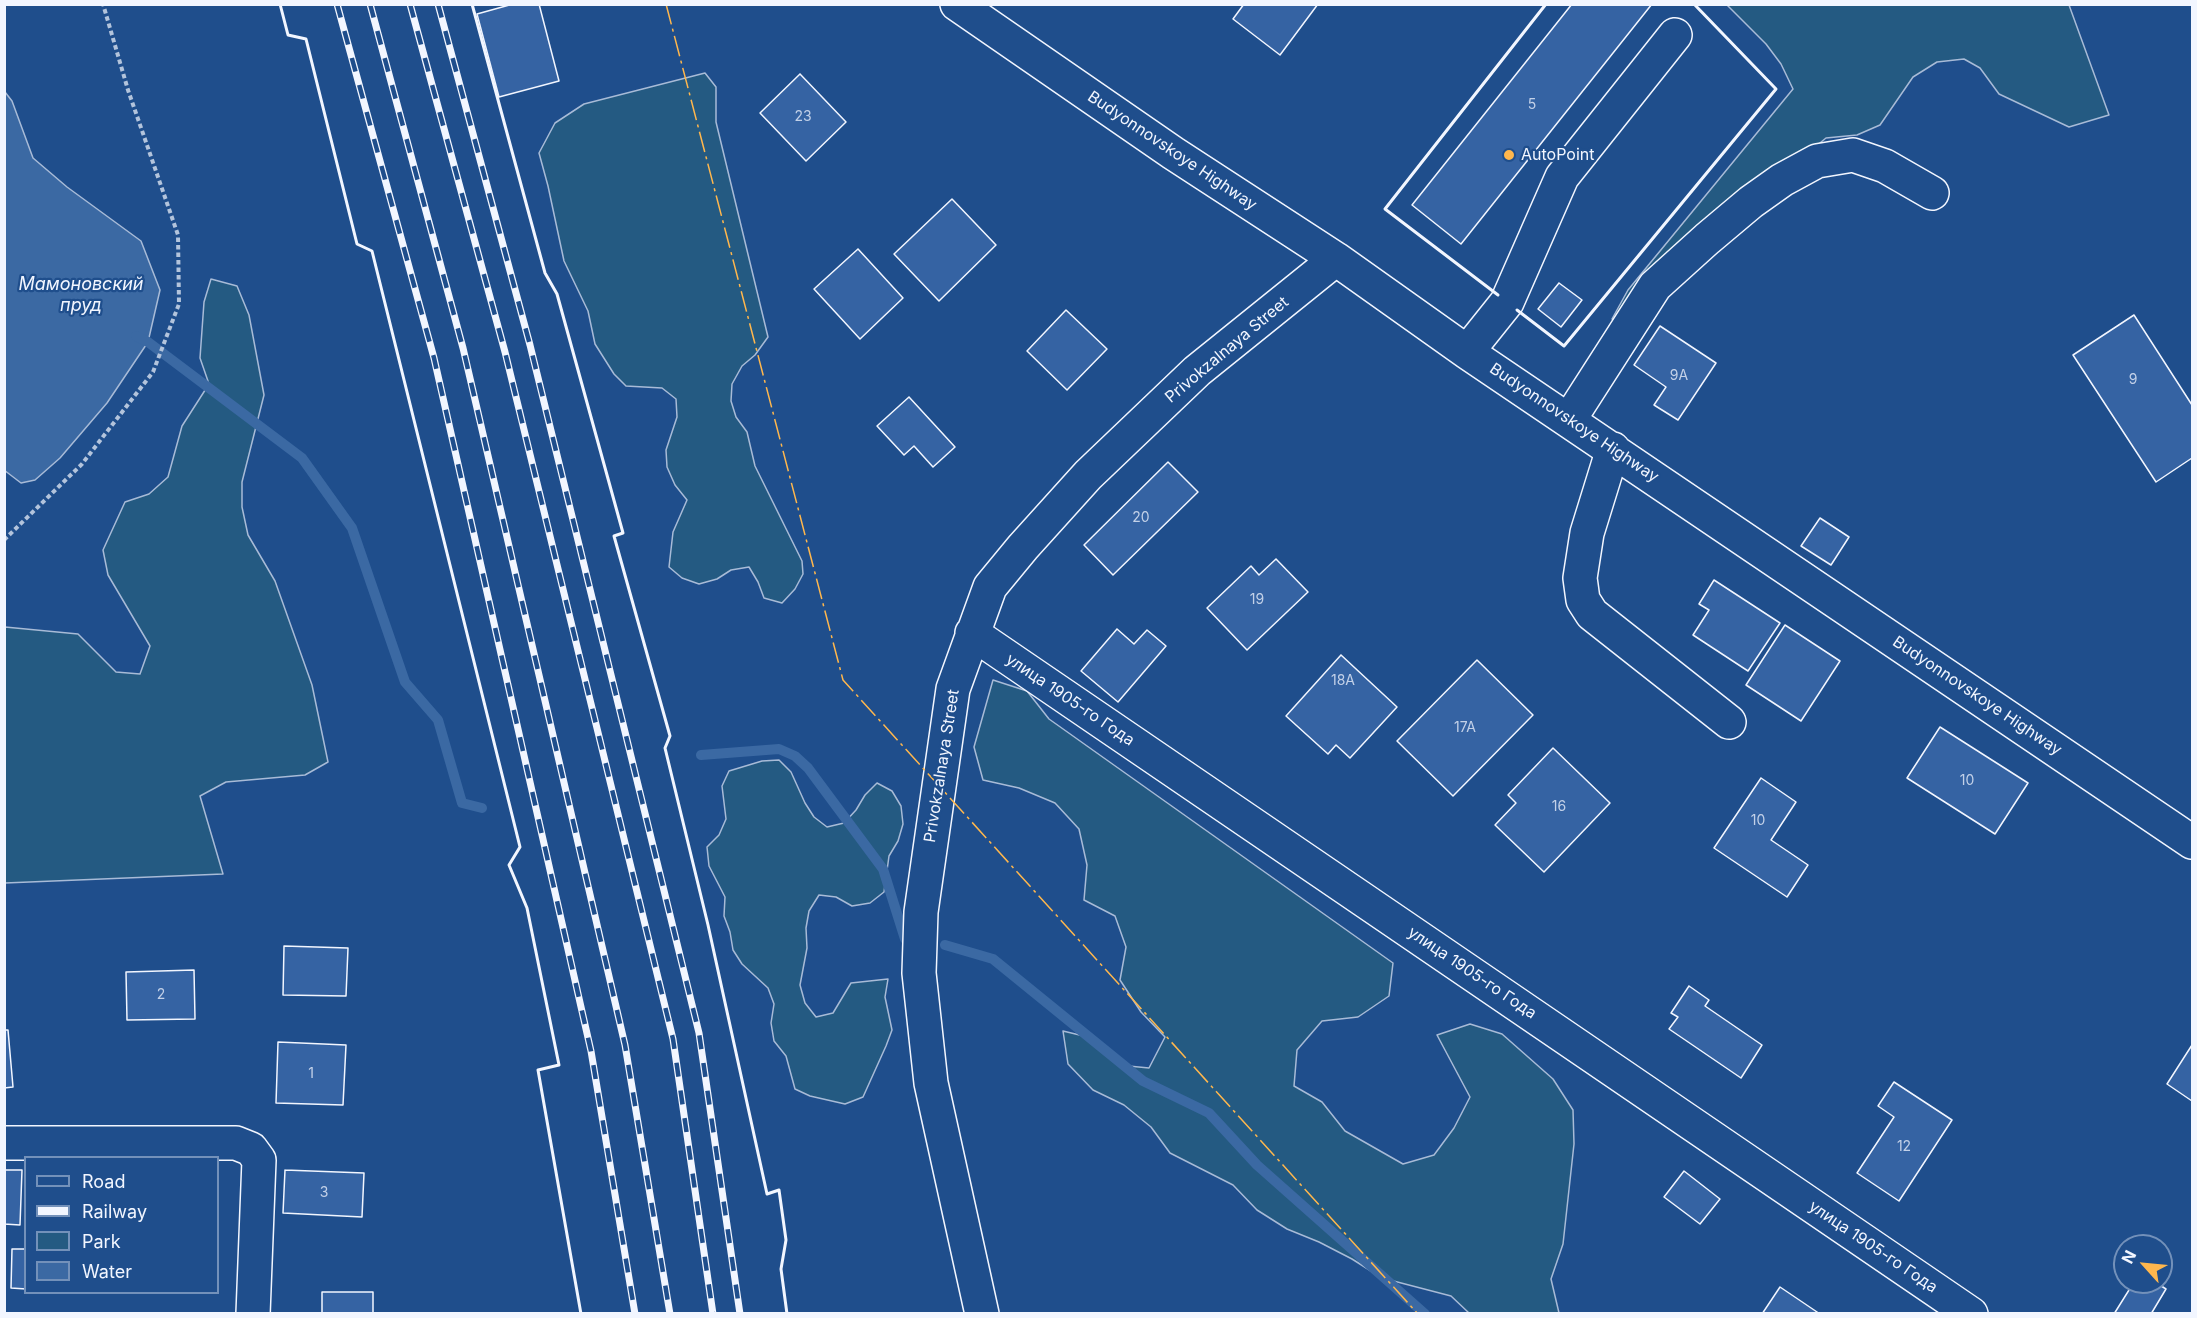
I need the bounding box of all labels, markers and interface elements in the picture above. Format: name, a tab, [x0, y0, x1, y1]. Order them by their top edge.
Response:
street label: Budyonnovskoye Highway	[1084, 87, 1260, 215]
house number: 5	[1528, 97, 1536, 113]
house number: 23	[794, 109, 812, 125]
place label: AutoPoint	[1521, 145, 1594, 165]
marker: AutoPoint	[1502, 148, 1516, 162]
water label: Мамоновский пруд	[19, 274, 143, 316]
street label: Privokzalnaya Street	[1162, 293, 1292, 407]
street label: Budyonnovskoye Highway	[1486, 359, 1662, 487]
house number: 9А	[1670, 368, 1688, 384]
house number: 9	[2129, 372, 2137, 388]
house number: 20	[1132, 510, 1150, 526]
house number: 19	[1250, 592, 1264, 608]
street label: Budyonnovskoye Highway	[1889, 632, 2065, 760]
street label: улица 1905-го Года	[1002, 650, 1138, 750]
house number: 18А	[1331, 673, 1355, 689]
street label: Privokzalnaya Street	[920, 688, 964, 844]
house number: 17А	[1454, 720, 1476, 736]
house number: 10	[1960, 773, 1974, 789]
house number: 16	[1552, 799, 1566, 815]
house number: 10	[1751, 813, 1765, 829]
street label: улица 1905-го Года	[1404, 923, 1540, 1023]
house number: 2	[157, 987, 165, 1003]
house number: 1	[308, 1066, 314, 1082]
house number: 12	[1897, 1139, 1911, 1155]
legend	[24, 1156, 219, 1294]
text: Road	[82, 1171, 125, 1192]
house number: 3	[320, 1185, 328, 1201]
street label: улица 1905-го Года	[1805, 1197, 1941, 1297]
text: Railway	[82, 1201, 147, 1222]
text: Park	[82, 1231, 121, 1252]
north arrow	[2113, 1234, 2173, 1294]
text: N	[2117, 1247, 2140, 1267]
text: Water	[82, 1261, 132, 1282]

